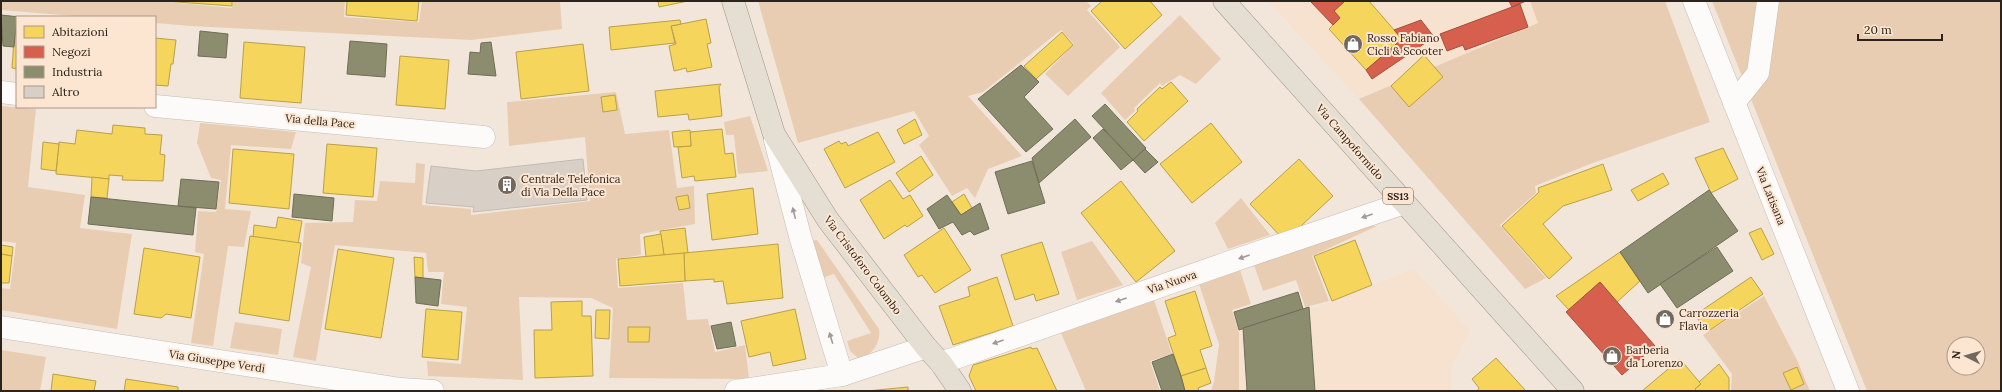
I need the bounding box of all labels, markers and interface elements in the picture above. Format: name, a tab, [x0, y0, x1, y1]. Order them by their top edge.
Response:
legend	[16, 16, 156, 108]
scale bar	[1858, 16, 1942, 42]
text: 20 m	[1864, 22, 1892, 37]
text: Abitazioni	[51, 24, 108, 39]
place label: Rosso Fabiano Cicli & Scooter	[1367, 31, 1443, 58]
shop icon: Rosso Fabiano Cicli & Scooter	[1342, 33, 1364, 55]
text: Negozi	[52, 44, 91, 59]
text: Industria	[52, 64, 103, 79]
text: Altro	[51, 84, 80, 99]
street label: Via Campoformido	[1313, 101, 1387, 183]
street label: Via della Pace	[284, 111, 355, 131]
street label: Via Latisana	[1753, 164, 1789, 227]
place label: Centrale Telefonica di Via Della Pace	[521, 172, 621, 199]
building icon: Centrale Telefonica di Via Della Pace	[496, 174, 518, 196]
road number: SS13	[1383, 188, 1413, 204]
one-way arrow	[791, 207, 797, 219]
street label: Via Cristoforo Colombo	[821, 212, 905, 317]
one-way arrow	[1361, 213, 1373, 219]
one-way arrow	[1237, 254, 1249, 260]
street label: Via Nuova	[1145, 267, 1199, 297]
one-way arrow	[1114, 297, 1126, 303]
place label: Carrozzeria Flavia	[1679, 306, 1739, 333]
shop icon: Carrozzeria Flavia	[1654, 308, 1676, 330]
one-way arrow	[828, 331, 834, 343]
north arrow	[1946, 336, 1986, 376]
one-way arrow	[992, 340, 1004, 346]
place label: Barberia da Lorenzo	[1626, 343, 1683, 370]
shop icon: Barberia da Lorenzo	[1601, 345, 1623, 367]
street label: Via Giuseppe Verdi	[167, 346, 266, 375]
text: N	[1949, 350, 1964, 360]

